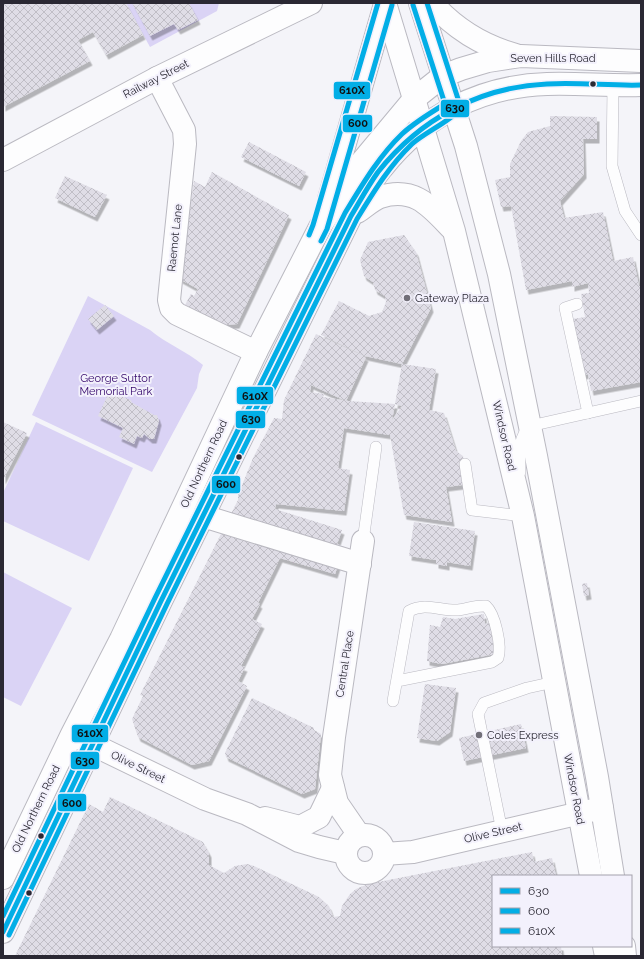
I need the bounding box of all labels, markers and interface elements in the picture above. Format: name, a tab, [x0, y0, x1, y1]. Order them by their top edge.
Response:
street label: Seven Hills Road	[510, 52, 596, 65]
street label: Railway Street	[121, 57, 191, 101]
unlabelled marker	[588, 79, 598, 89]
line badge: 610X	[333, 81, 371, 100]
text: 610X	[339, 84, 366, 97]
line badge: 630	[440, 99, 470, 118]
text: 630	[445, 102, 465, 115]
line badge: 600	[342, 114, 373, 133]
text: 600	[348, 117, 368, 130]
street label: Raemot Lane	[165, 203, 185, 272]
place label: Gateway Plaza	[415, 292, 489, 305]
marker: Gateway Plaza	[402, 293, 412, 303]
park label: George Suttor Memorial Park	[80, 372, 153, 398]
line badge: 610X	[236, 386, 274, 405]
text: 610X	[242, 390, 269, 403]
street label: Windsor Road	[490, 400, 518, 473]
line badge: 630	[235, 410, 266, 429]
text: 630	[241, 413, 261, 426]
street label: Old Northern Road	[178, 418, 230, 510]
unlabelled marker	[234, 452, 244, 462]
line badge: 600	[211, 475, 241, 494]
text: 600	[216, 478, 236, 491]
street label: Central Place	[333, 629, 357, 698]
line badge: 610X	[71, 724, 109, 743]
text: 610X	[77, 727, 104, 740]
place label: Coles Express	[487, 729, 558, 742]
marker: Coles Express	[474, 730, 484, 740]
street label: Olive Street	[109, 748, 168, 786]
line badge: 630	[70, 751, 100, 770]
street label: Windsor Road	[561, 753, 587, 826]
text: 630	[75, 755, 95, 768]
street label: Old Northern Road	[9, 763, 63, 855]
line badge: 600	[57, 793, 87, 812]
text: 600	[62, 797, 82, 810]
street label: Olive Street	[463, 820, 524, 846]
unlabelled marker	[36, 831, 46, 841]
legend	[492, 875, 632, 947]
text: 630	[528, 884, 549, 898]
unlabelled marker	[24, 888, 34, 898]
text: 600	[528, 904, 550, 918]
text: 610X	[528, 924, 556, 938]

